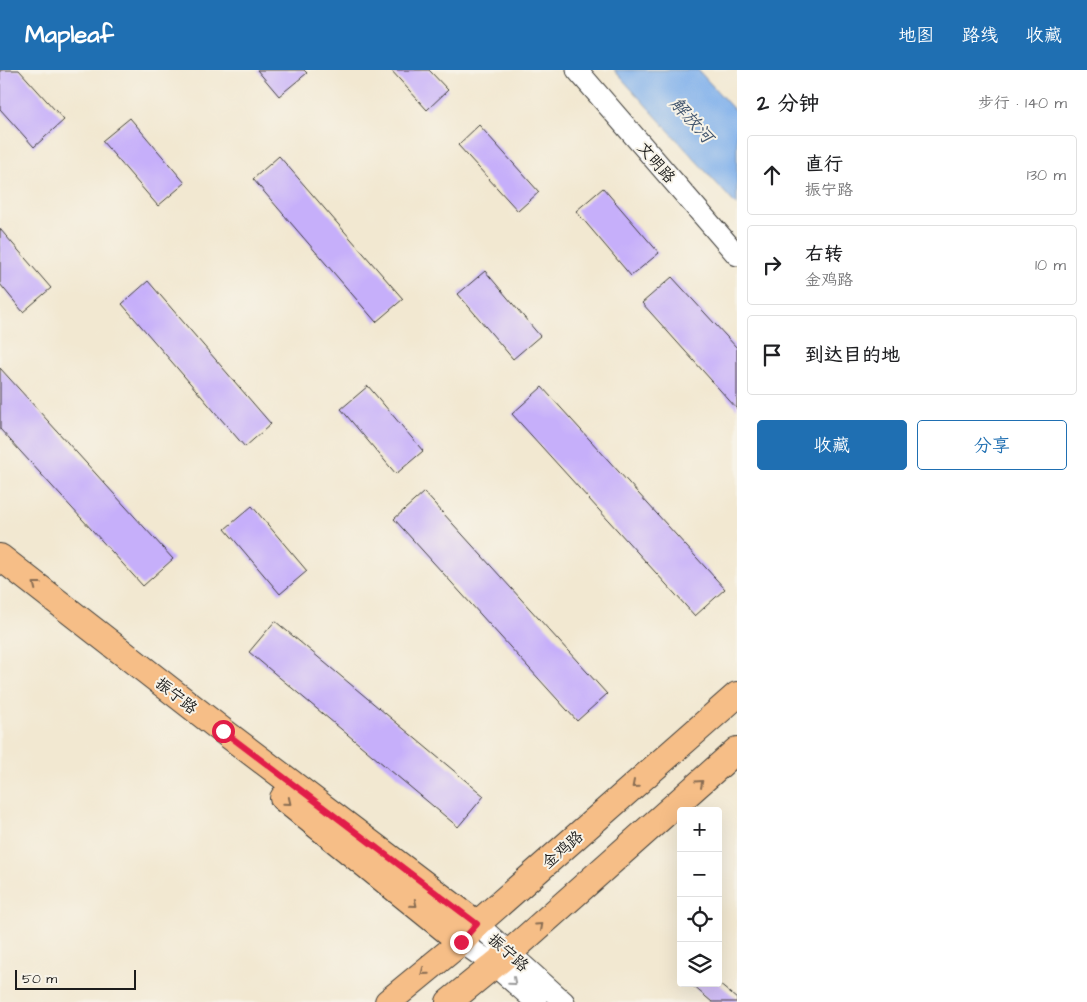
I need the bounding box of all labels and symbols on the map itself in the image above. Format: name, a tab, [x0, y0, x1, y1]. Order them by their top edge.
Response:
water label: 解放河	[664, 92, 721, 151]
street label: 文明路	[632, 137, 680, 188]
one-way arrow	[33, 583, 42, 591]
street label: 振宁路	[151, 672, 202, 719]
route start	[212, 720, 235, 743]
one-way arrow	[631, 780, 640, 789]
one-way arrow	[695, 780, 704, 789]
one-way arrow	[282, 796, 291, 805]
street label: 金鸡路	[537, 826, 588, 874]
one-way arrow	[408, 899, 417, 907]
one-way arrow	[534, 923, 543, 932]
street label: 振宁路	[483, 929, 534, 977]
route end	[450, 931, 473, 954]
scale bar	[15, 967, 136, 990]
one-way arrow	[421, 967, 430, 976]
one-way arrow	[507, 976, 516, 985]

